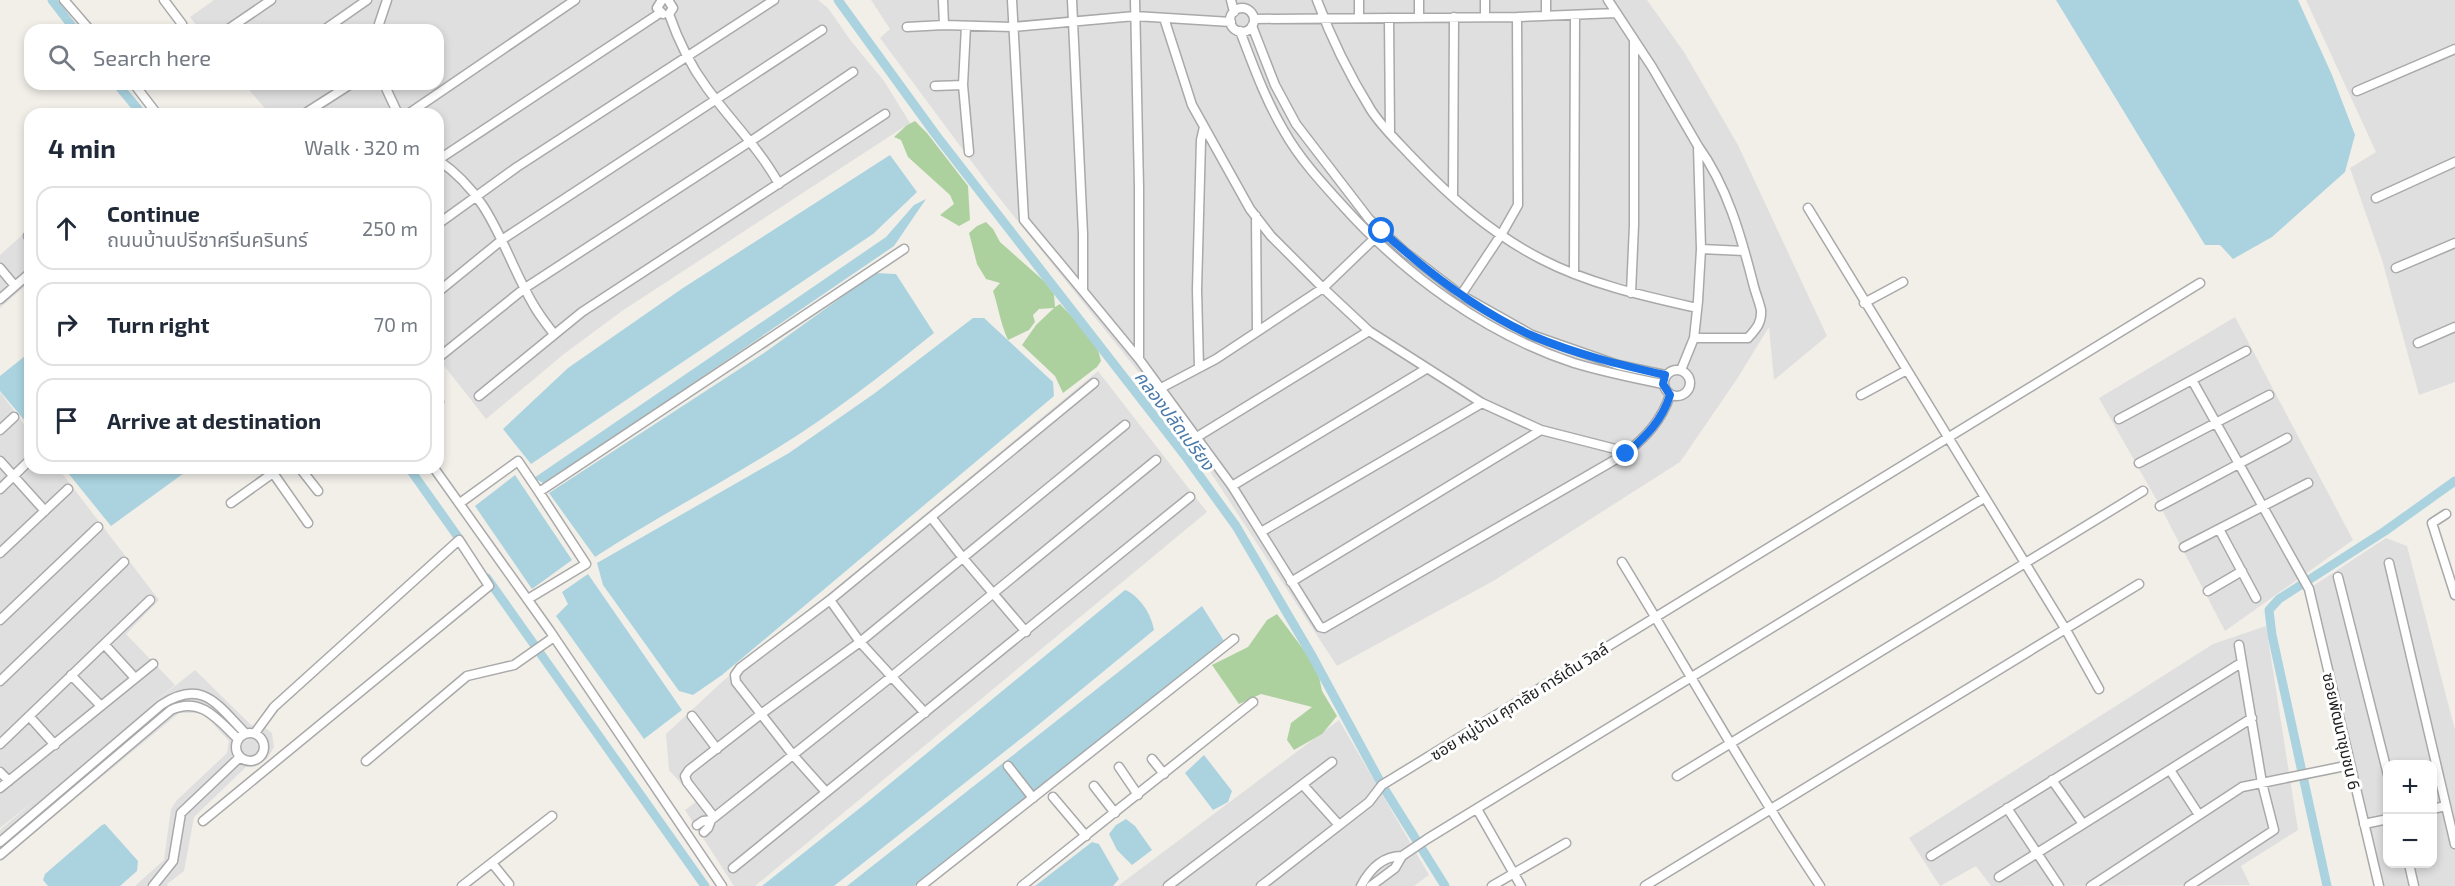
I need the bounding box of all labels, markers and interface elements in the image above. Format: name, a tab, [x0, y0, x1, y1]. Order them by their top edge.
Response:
search box	[24, 24, 444, 90]
icon: search	[45, 41, 78, 74]
text: Search here	[93, 44, 211, 70]
text: 4 min	[48, 132, 116, 163]
text: Walk · 320 m	[304, 135, 420, 159]
text: Continue	[107, 200, 200, 226]
icon: ahead	[50, 212, 83, 245]
text: 250 m	[362, 216, 418, 240]
route start	[1368, 217, 1394, 243]
text: ถนนบ้านปรีชาศรีนครินทร์	[107, 227, 308, 251]
icon: right	[50, 308, 83, 341]
text: Turn right	[107, 311, 209, 337]
text: 70 m	[374, 312, 418, 336]
water label: คลองปลัดเปรียง	[1130, 366, 1220, 475]
icon: arrive	[50, 404, 83, 437]
text: Arrive at destination	[107, 407, 321, 433]
route end	[1612, 440, 1638, 466]
street label: ซอย หมู่บ้าน ศุภาลัย การ์เด้น วิลล์	[1427, 638, 1612, 765]
street label: ซอยพัฒนาชุมชน 6	[2318, 671, 2365, 792]
map controls	[2383, 760, 2437, 868]
button: +	[2383, 760, 2437, 814]
button: −	[2383, 814, 2437, 868]

